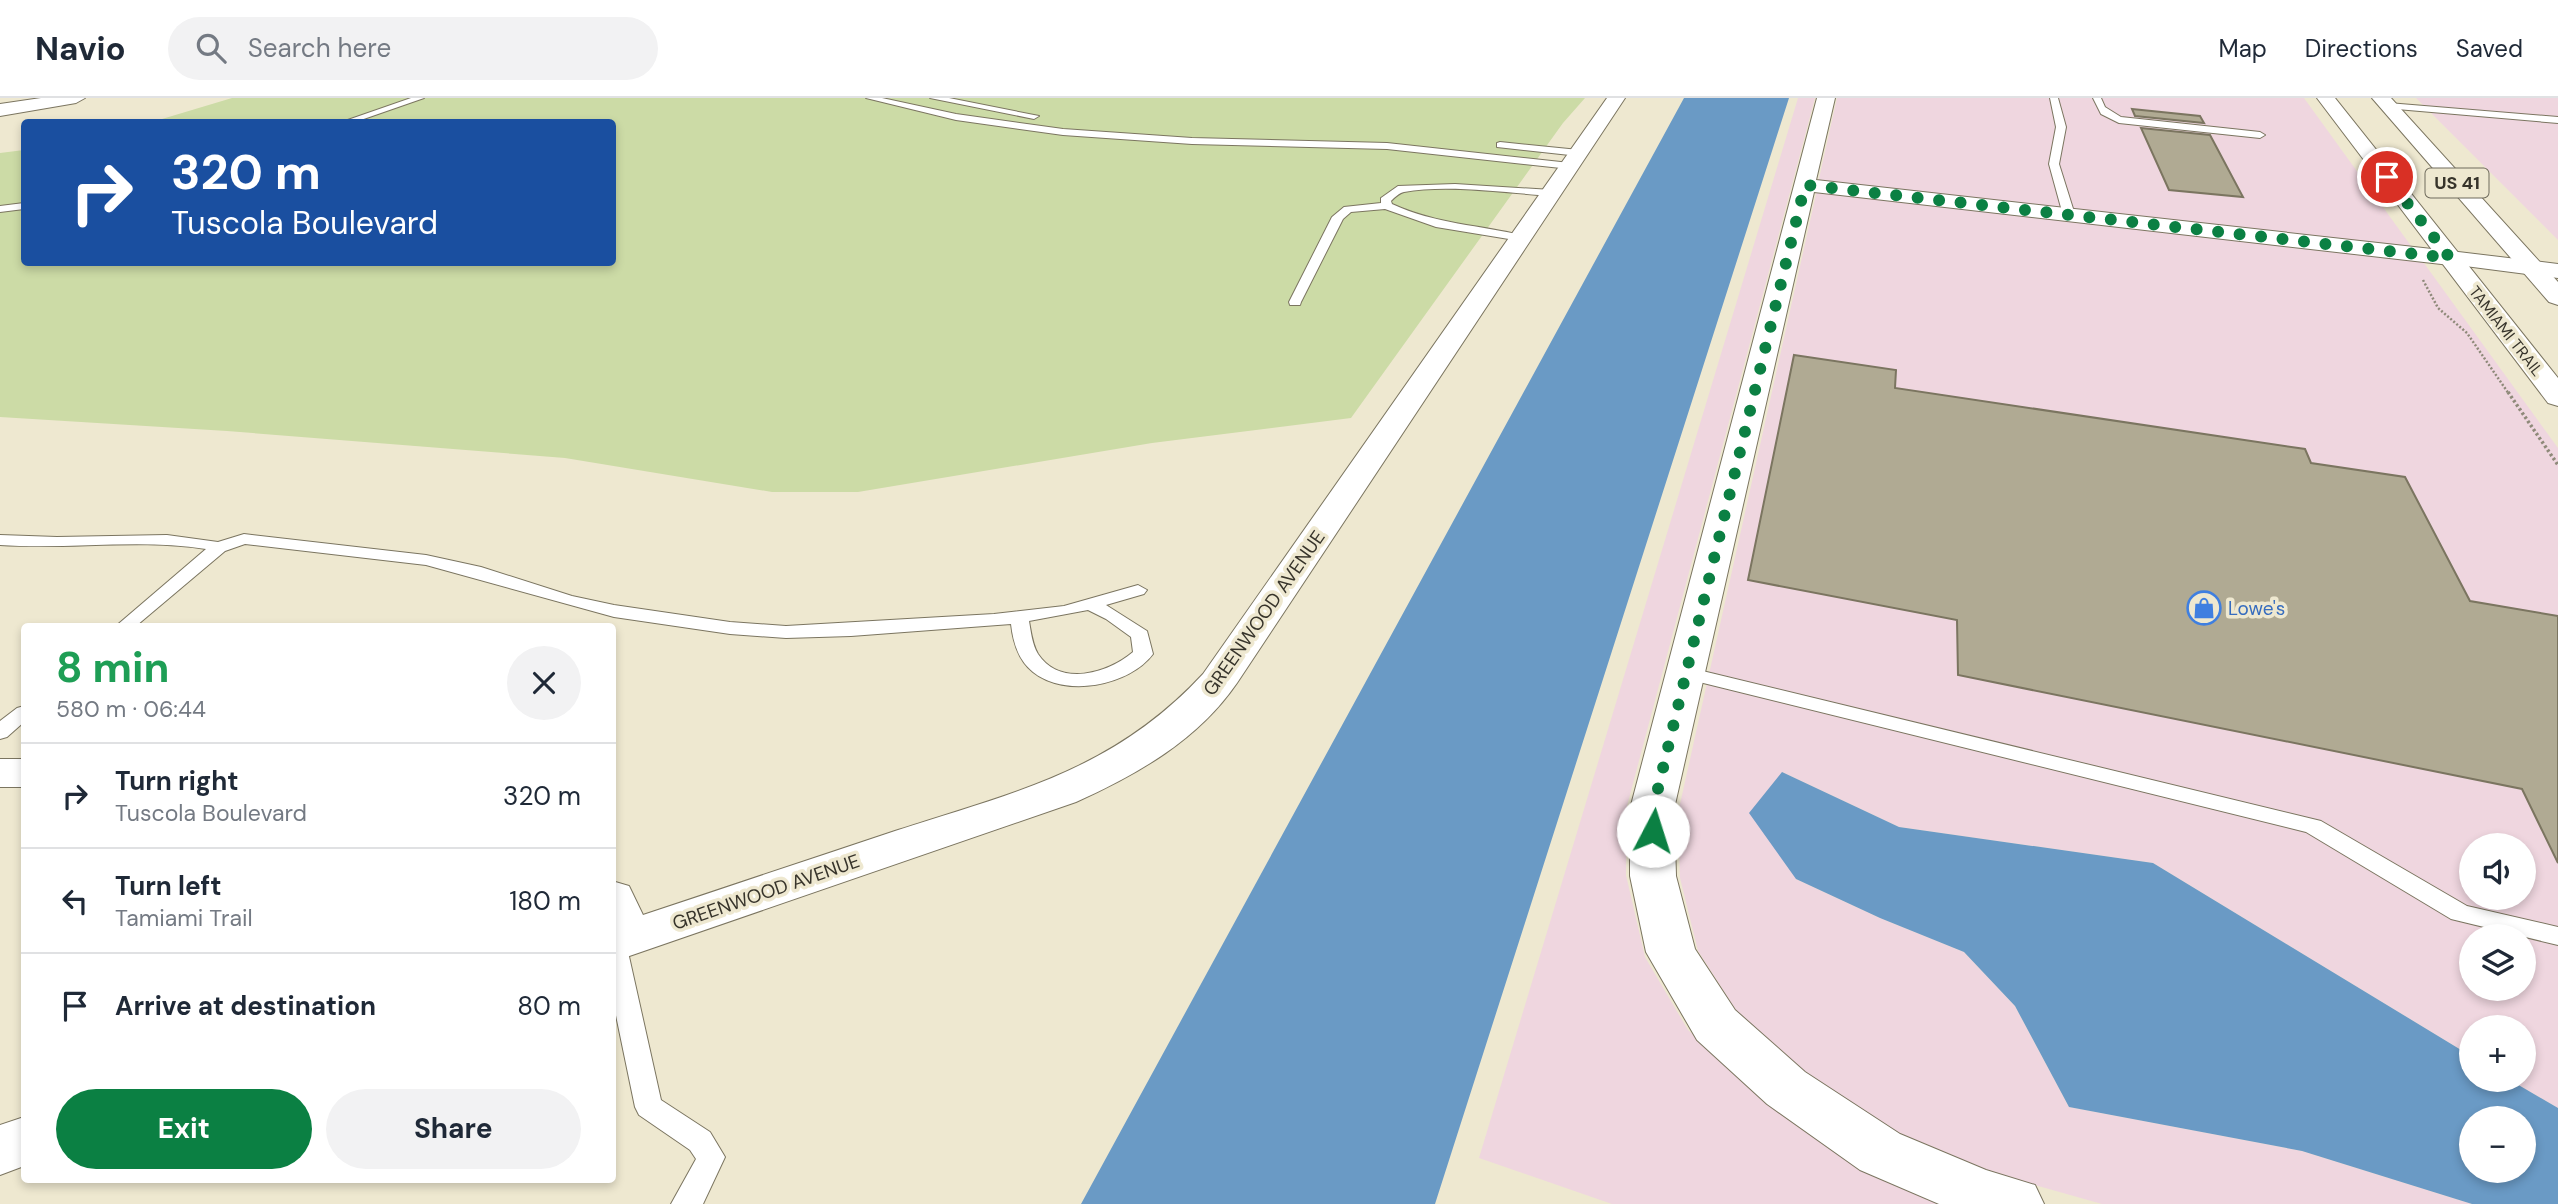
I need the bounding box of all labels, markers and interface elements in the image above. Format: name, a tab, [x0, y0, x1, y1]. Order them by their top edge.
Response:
search box	[168, 17, 658, 80]
text: Navio	[35, 27, 126, 70]
icon: search	[192, 29, 230, 67]
text: Search here	[248, 31, 391, 65]
text: Map	[2219, 33, 2267, 64]
text: Directions	[2305, 33, 2418, 64]
text: Saved	[2456, 33, 2523, 64]
text: 320 m	[171, 140, 321, 204]
icon: right	[56, 147, 147, 238]
pin	[2357, 147, 2417, 207]
icon: arrive	[2368, 158, 2406, 196]
road number: US 41	[2426, 168, 2488, 198]
text: Tuscola Boulevard	[171, 202, 438, 244]
street label: TAMIAMI TRAIL	[2464, 282, 2548, 380]
street label: GREENWOOD AVENUE	[1197, 525, 1331, 701]
shop icon: Lowe's	[2185, 589, 2223, 627]
place label: Lowe's	[2228, 596, 2285, 621]
text: 8 min	[56, 640, 169, 695]
button: close	[507, 646, 581, 720]
text: 580 m · 06:44	[56, 694, 206, 724]
text: Turn right	[115, 764, 239, 798]
icon: right	[56, 777, 94, 815]
text: 320 m	[503, 779, 581, 813]
position arrow	[1616, 794, 1690, 868]
text: Tuscola Boulevard	[115, 798, 307, 828]
map controls	[2459, 833, 2536, 1183]
button: sound	[2459, 833, 2536, 910]
street label: GREENWOOD AVENUE	[669, 848, 863, 936]
text: Turn left	[115, 869, 222, 903]
icon: left	[56, 882, 94, 920]
text: 180 m	[509, 884, 581, 918]
text: Tamiami Trail	[115, 903, 253, 933]
button: layers	[2459, 924, 2536, 1001]
icon: arrive	[56, 987, 94, 1025]
text: Arrive at destination	[115, 989, 376, 1023]
text: 80 m	[517, 989, 581, 1023]
button: +	[2459, 1015, 2536, 1092]
button: Exit	[56, 1089, 312, 1169]
button: Share	[326, 1089, 581, 1169]
button: −	[2459, 1106, 2536, 1183]

